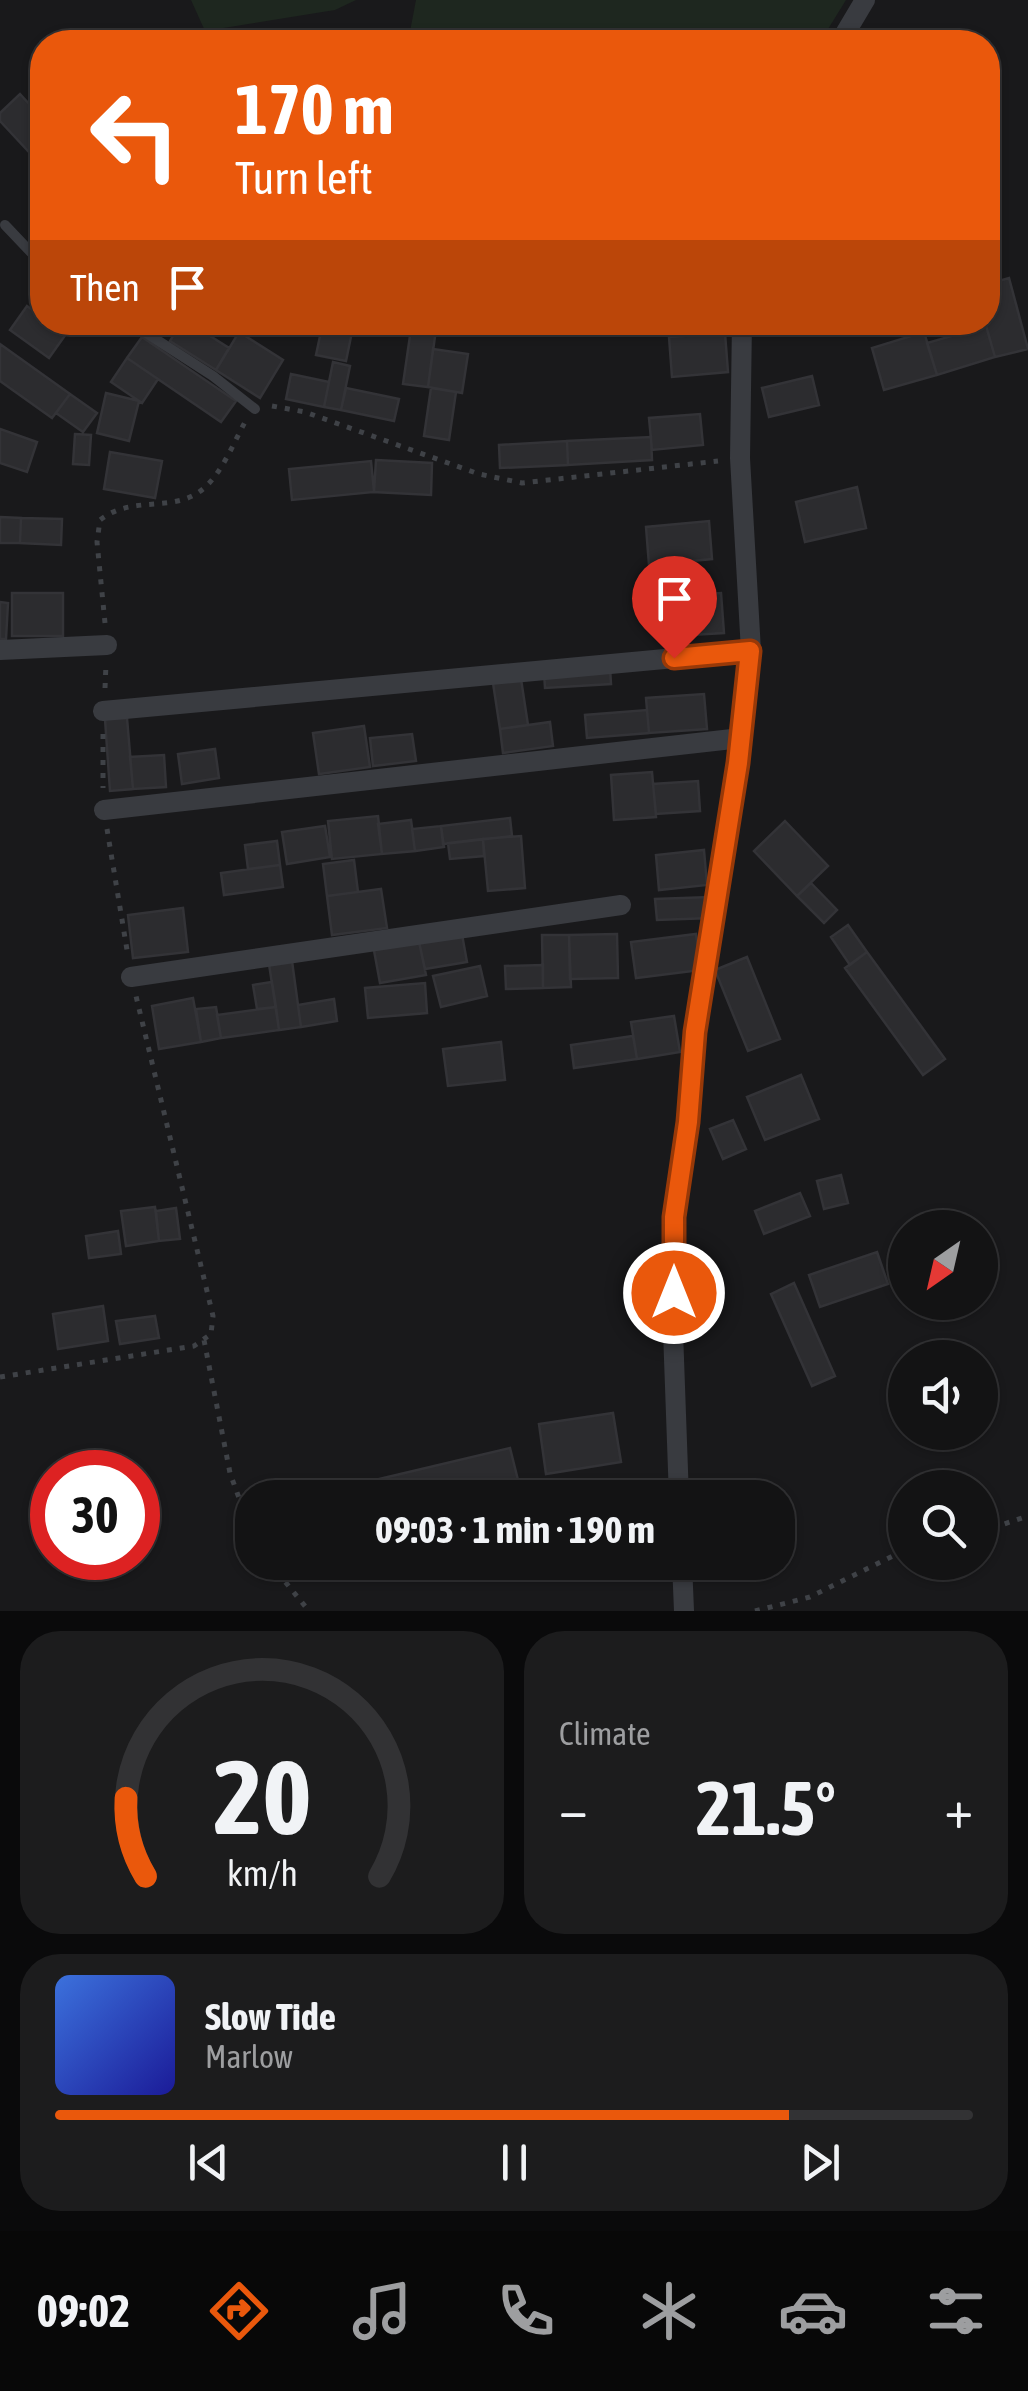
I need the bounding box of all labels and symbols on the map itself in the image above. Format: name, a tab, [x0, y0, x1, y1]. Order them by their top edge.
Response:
pin	[632, 556, 717, 659]
north arrow	[888, 1210, 998, 1320]
position arrow	[622, 1241, 726, 1345]
speed limit sign: 30	[30, 1450, 160, 1580]

